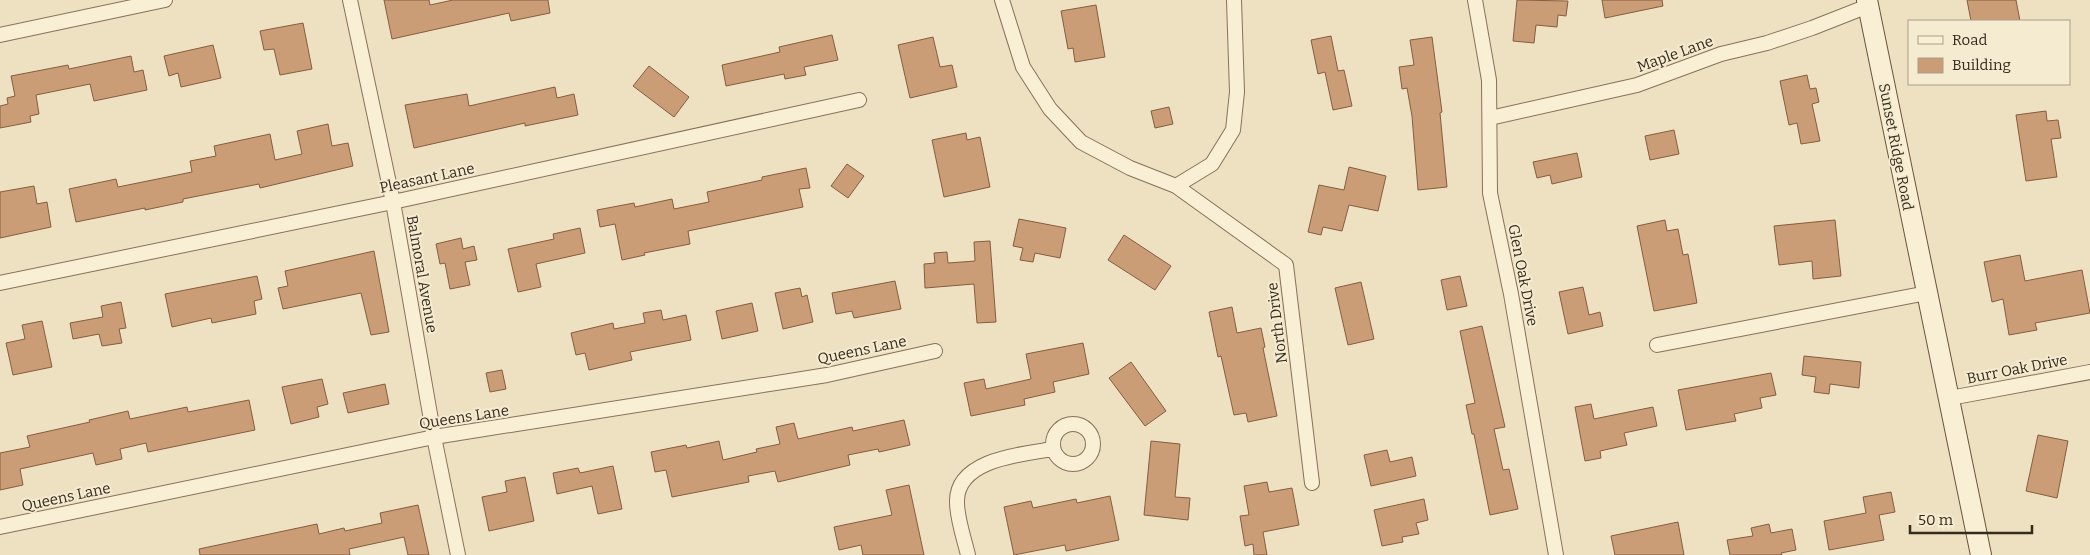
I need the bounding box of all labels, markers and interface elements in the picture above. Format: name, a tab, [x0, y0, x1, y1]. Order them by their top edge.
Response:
legend	[1908, 20, 2070, 85]
text: Road	[1952, 31, 1987, 49]
street label: Maple Lane	[1634, 32, 1716, 76]
text: Building	[1952, 56, 2011, 74]
street label: Sunset Ridge Road	[1875, 82, 1917, 212]
street label: Pleasant Lane	[378, 159, 476, 197]
street label: Balmoral Avenue	[403, 214, 441, 334]
street label: Glen Oak Drive	[1504, 223, 1542, 327]
street label: North Drive	[1263, 281, 1291, 365]
street label: Queens Lane	[816, 332, 908, 368]
street label: Burr Oak Drive	[1965, 350, 2069, 388]
street label: Queens Lane	[418, 401, 510, 433]
street label: Queens Lane	[20, 479, 112, 515]
scale bar	[1910, 502, 2032, 534]
text: 50 m	[1918, 511, 1954, 529]

